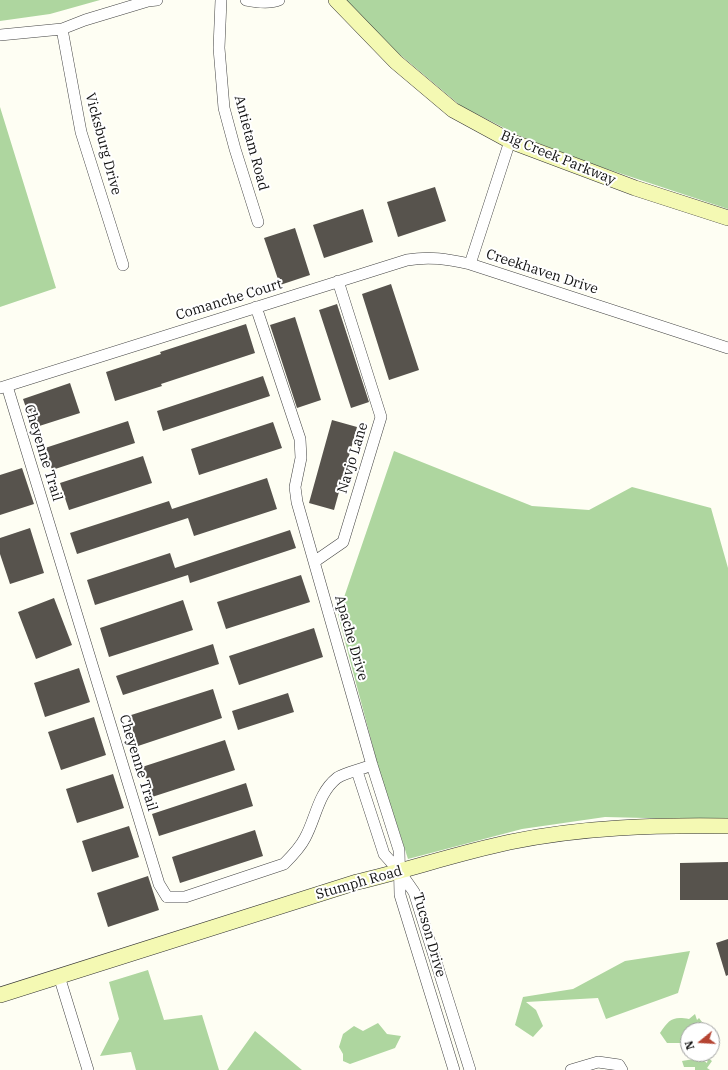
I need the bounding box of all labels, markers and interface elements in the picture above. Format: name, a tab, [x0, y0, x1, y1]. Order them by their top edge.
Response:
street label: Vicksburg Drive	[81, 91, 125, 197]
street label: Antietam Road	[230, 94, 272, 192]
street label: Big Creek Parkway	[498, 127, 618, 189]
street label: Creekhaven Drive	[484, 246, 600, 298]
street label: Comanche Court	[174, 276, 284, 324]
street label: Cheyenne Trail	[20, 403, 66, 503]
street label: Navjo Lane	[334, 420, 372, 496]
street label: Apache Drive	[331, 593, 371, 683]
street label: Cheyenne Trail	[115, 713, 161, 813]
street label: Stumph Road	[314, 863, 404, 903]
street label: Tucson Drive	[409, 891, 449, 979]
north arrow	[680, 1022, 720, 1062]
text: N	[682, 1039, 698, 1052]

